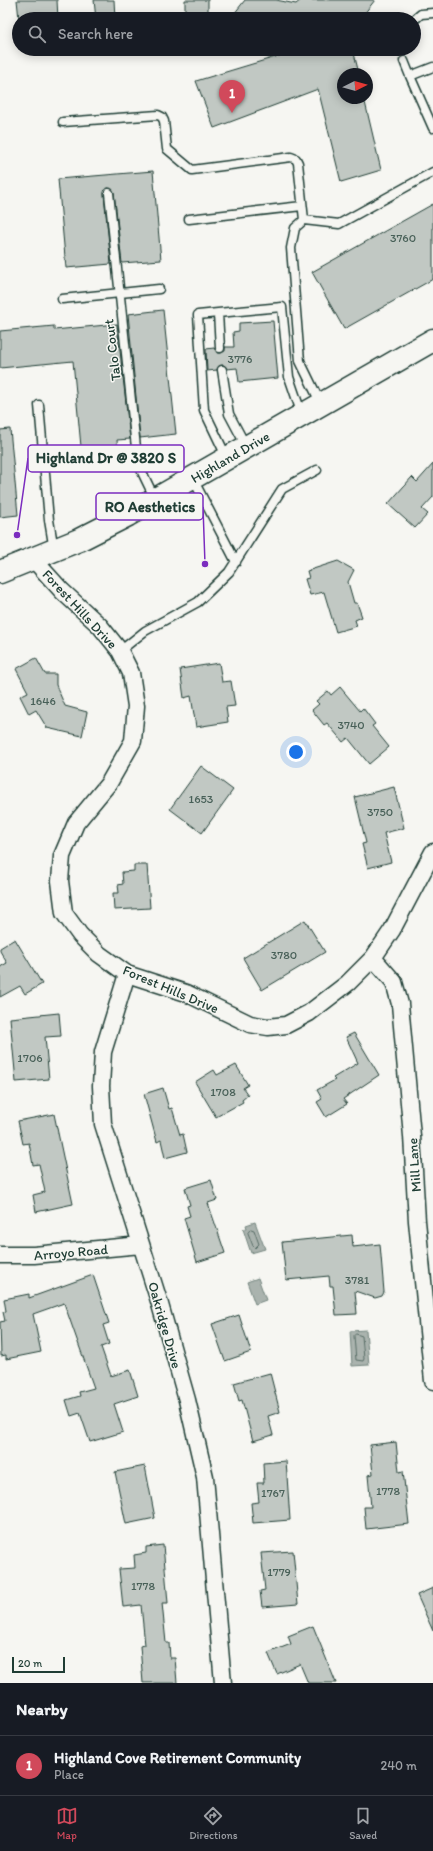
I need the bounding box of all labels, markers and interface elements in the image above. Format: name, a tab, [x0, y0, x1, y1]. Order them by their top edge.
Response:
search box	[12, 12, 421, 56]
icon: search	[26, 23, 48, 45]
text: Search here	[58, 25, 133, 43]
north arrow	[337, 68, 373, 104]
pin: 1	[219, 80, 245, 113]
house number: 3760	[390, 231, 416, 245]
street label: Talo Court	[100, 318, 125, 382]
house number: 3776	[228, 352, 252, 366]
street label: Highland Drive	[188, 428, 273, 487]
callout: Highland Dr @ 3820 S	[28, 445, 184, 472]
text: Highland Dr @ 3820 S	[36, 449, 177, 468]
callout: RO Aesthetics	[96, 493, 203, 520]
text: RO Aesthetics	[105, 498, 195, 516]
street label: Forest Hills Drive	[38, 566, 121, 653]
house number: 1646	[30, 694, 56, 708]
house number: 3740	[337, 718, 365, 732]
your location	[286, 742, 306, 762]
house number: 1653	[189, 792, 214, 806]
house number: 3750	[367, 805, 393, 819]
house number: 3780	[271, 948, 297, 962]
street label: Forest Hills Drive	[120, 962, 222, 1017]
house number: 1706	[17, 1051, 43, 1065]
house number: 1708	[210, 1085, 236, 1099]
street label: Mill Lane	[404, 1137, 425, 1193]
street label: Arroyo Road	[33, 1241, 109, 1264]
house number: 3781	[345, 1273, 370, 1287]
street label: Oakridge Drive	[144, 1280, 185, 1371]
house number: 1778	[376, 1484, 400, 1498]
house number: 1767	[261, 1486, 285, 1500]
house number: 1779	[267, 1565, 291, 1579]
house number: 1778	[131, 1579, 155, 1593]
scale bar	[12, 1655, 65, 1674]
text: 20 m	[18, 1657, 42, 1670]
text: Nearby	[16, 1699, 68, 1719]
text: Highland Cove Retirement Community	[54, 1749, 301, 1767]
text: 1	[26, 1758, 32, 1773]
text: 240 m	[380, 1758, 417, 1773]
text: Place	[54, 1767, 84, 1782]
tab: Map	[56, 1805, 78, 1842]
tab: Directions	[189, 1805, 238, 1842]
tab: Saved	[349, 1805, 377, 1842]

